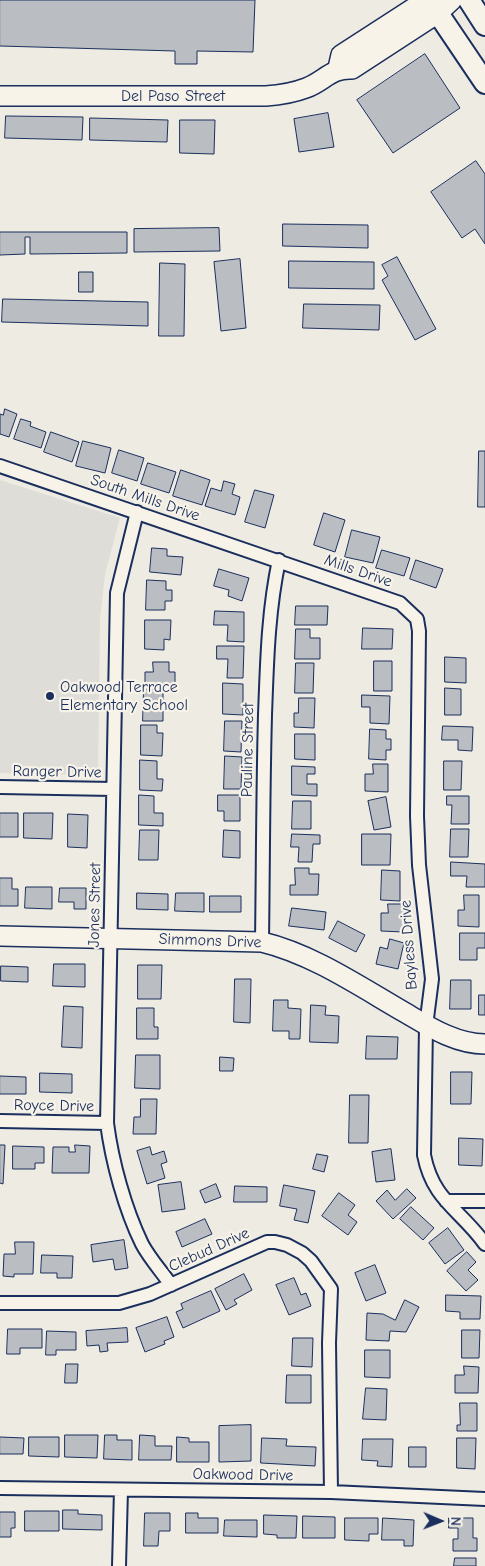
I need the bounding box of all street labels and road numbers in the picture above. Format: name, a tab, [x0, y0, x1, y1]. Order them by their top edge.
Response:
street label: Del Paso Street	[121, 86, 225, 106]
street label: South Mills Drive	[88, 470, 202, 526]
street label: Mills Drive	[322, 550, 394, 592]
street label: Pauline Street	[238, 703, 258, 797]
street label: Ranger Drive	[12, 762, 102, 782]
street label: Jones Street	[85, 862, 105, 948]
street label: Bayless Drive	[396, 899, 422, 991]
street label: Simmons Drive	[158, 930, 262, 952]
street label: Royce Drive	[14, 1096, 94, 1116]
street label: Clebud Drive	[166, 1224, 252, 1276]
street label: Oakwood Drive	[192, 1465, 294, 1485]

